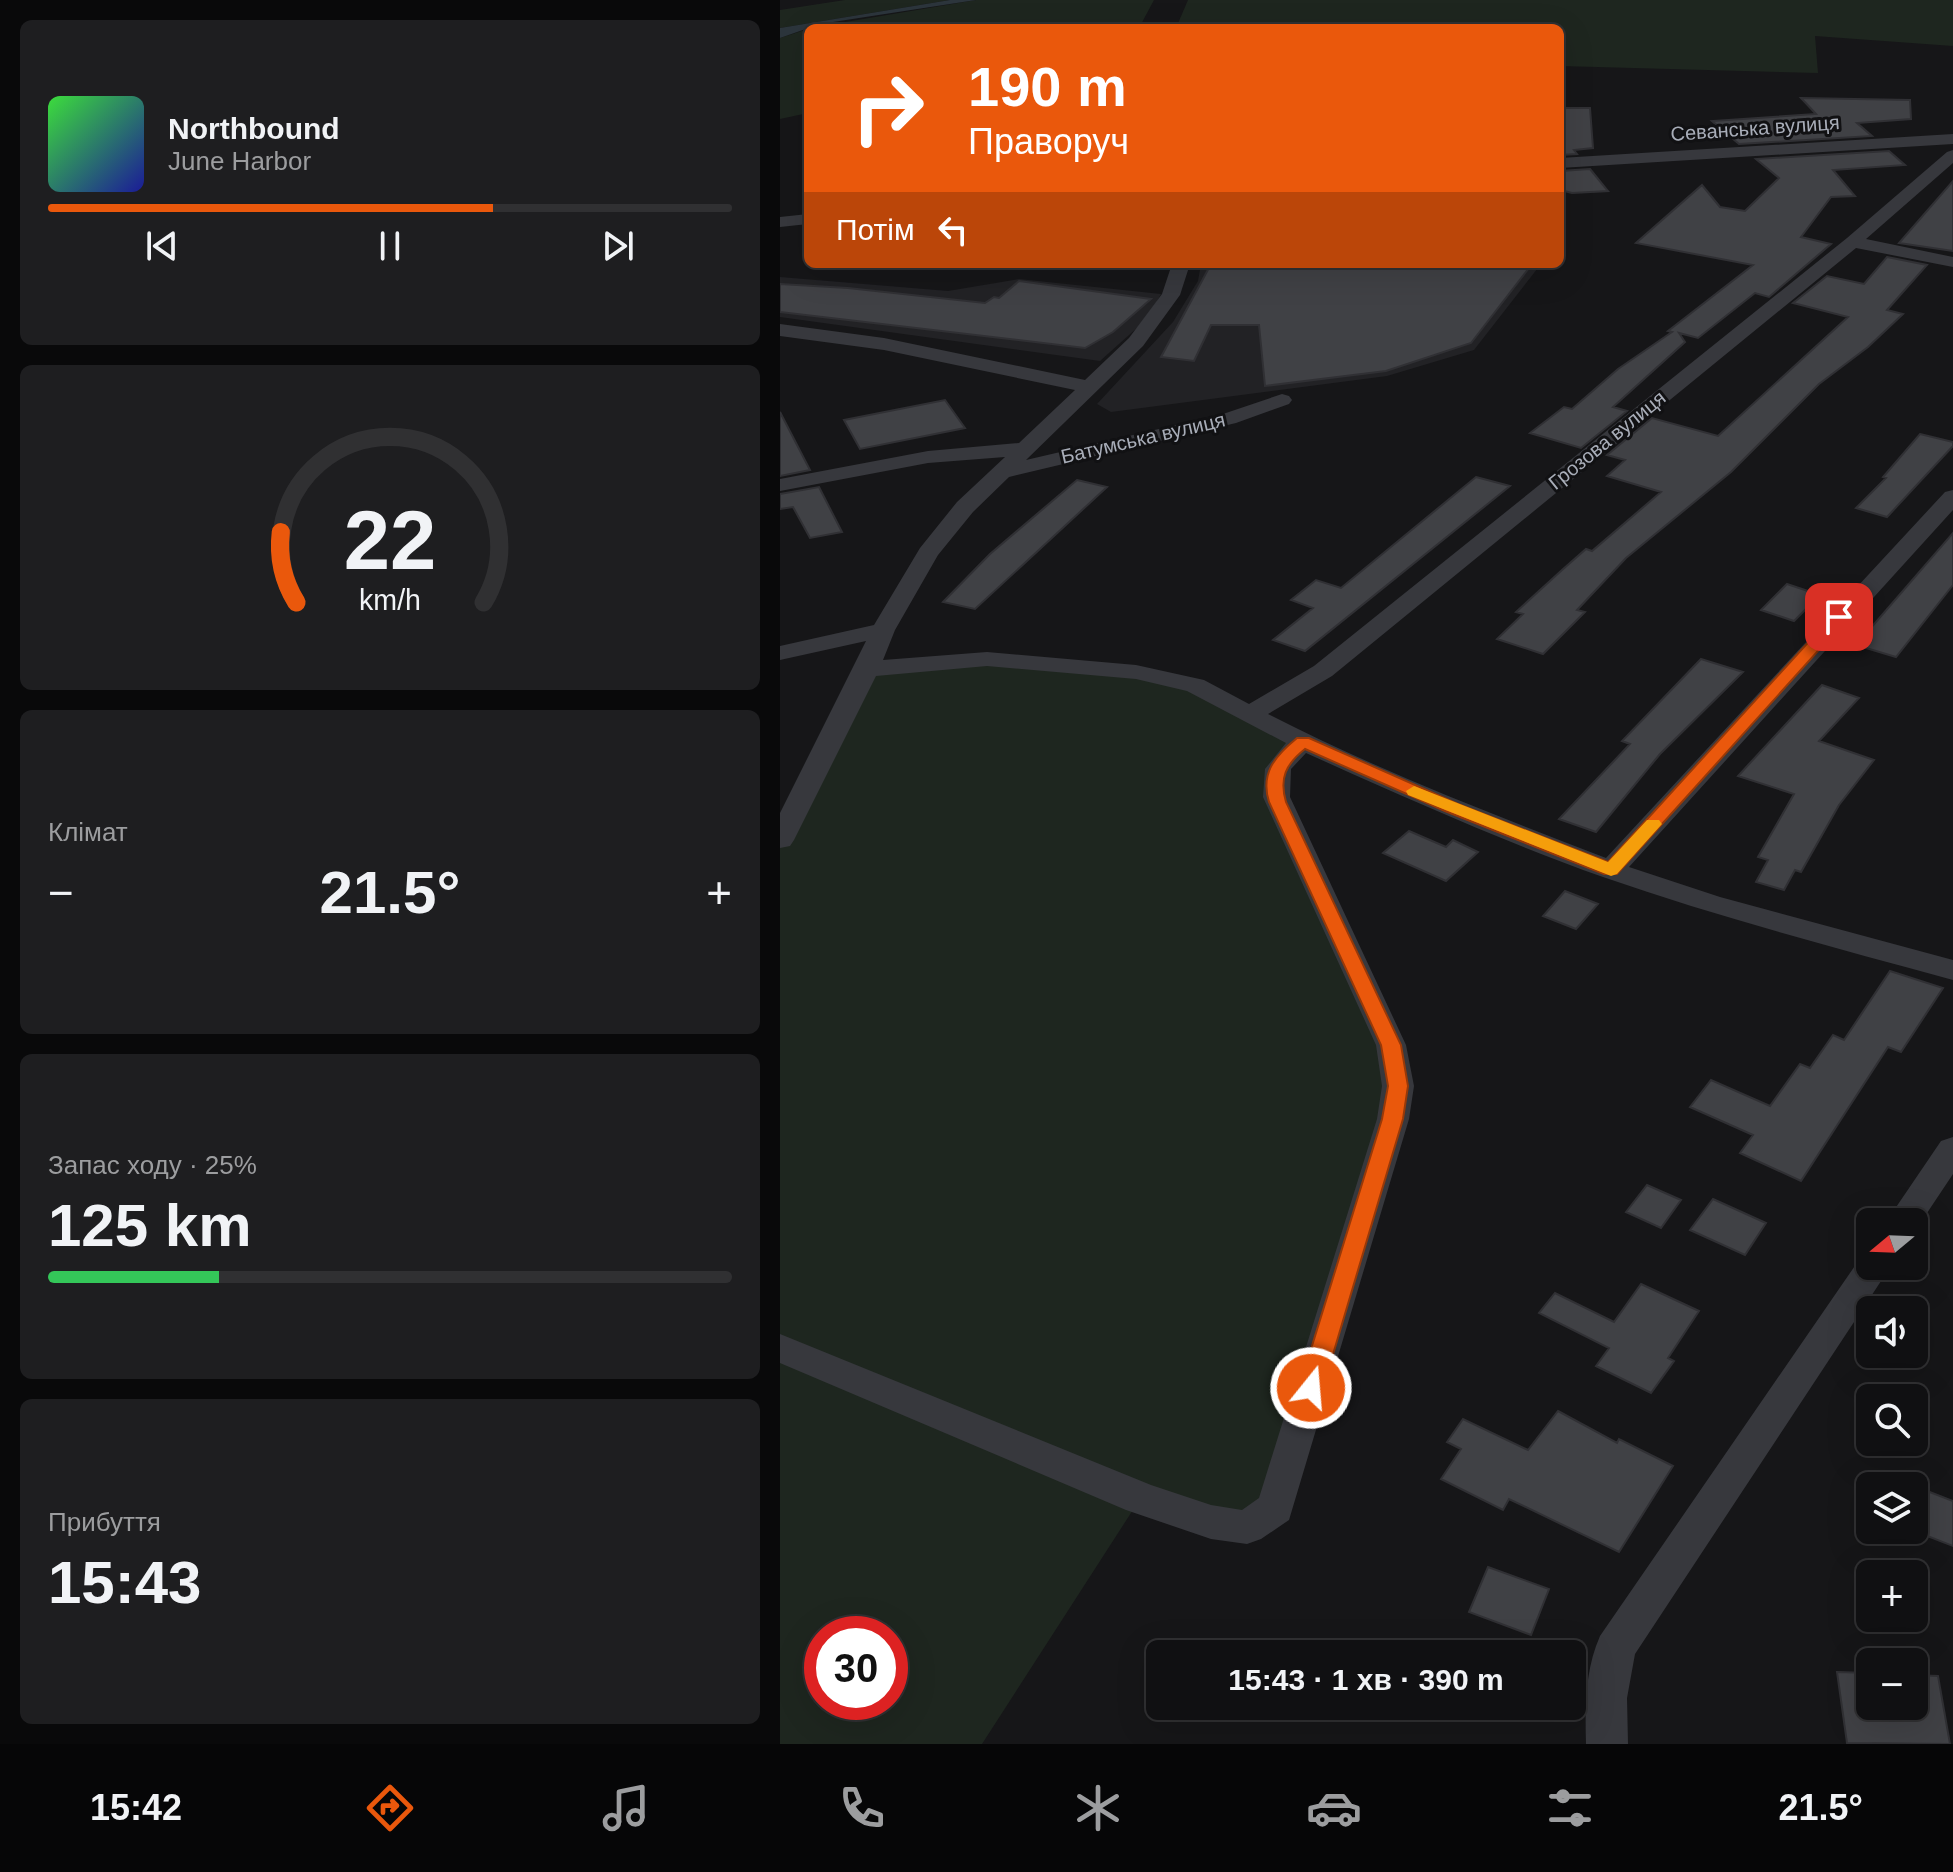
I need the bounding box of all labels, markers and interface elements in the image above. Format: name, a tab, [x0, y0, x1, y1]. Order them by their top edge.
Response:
text: 190 m	[968, 55, 1127, 118]
icon: right	[836, 56, 940, 160]
street label: Севанська вулиця	[1670, 111, 1840, 145]
text: Northbound	[168, 112, 340, 145]
text: Праворуч	[968, 121, 1129, 162]
text: June Harbor	[168, 146, 311, 176]
icon: left	[931, 208, 975, 252]
text: Потім	[836, 213, 915, 246]
icon: previous	[140, 224, 184, 268]
icon: pause	[368, 224, 412, 268]
icon: next	[596, 224, 640, 268]
street label: Грозова вулиця	[1544, 386, 1670, 494]
street label: Батумська вулиця	[1059, 408, 1227, 468]
text: 22	[344, 494, 436, 587]
pin	[1805, 583, 1873, 651]
text: km/h	[359, 584, 421, 616]
icon: arrive	[1817, 595, 1861, 639]
text: Клімат	[48, 817, 128, 847]
text: 21.5°	[320, 859, 460, 926]
text: −	[48, 868, 74, 917]
text: +	[706, 868, 732, 917]
text: Запас ходу · 25%	[48, 1150, 257, 1180]
text: 125 km	[48, 1192, 252, 1259]
north arrow	[1856, 1208, 1928, 1280]
map controls	[1856, 1208, 1928, 1720]
button: sound	[1856, 1296, 1928, 1368]
position arrow	[1269, 1346, 1353, 1430]
button: search	[1856, 1384, 1928, 1456]
button: layers	[1856, 1472, 1928, 1544]
text: Прибуття	[48, 1507, 161, 1537]
text: 15:43	[48, 1549, 201, 1616]
button: +	[1856, 1560, 1928, 1632]
speed limit sign: 30	[804, 1616, 908, 1720]
button: −	[1856, 1648, 1928, 1720]
text: 15:43 · 1 хв · 390 m	[1228, 1663, 1504, 1696]
icon: directions	[362, 1780, 418, 1836]
icon: music	[598, 1780, 654, 1836]
icon: phone	[834, 1780, 890, 1836]
icon: climate	[1070, 1780, 1126, 1836]
icon: car	[1306, 1780, 1362, 1836]
icon: filters	[1542, 1780, 1598, 1836]
text: 15:42	[90, 1787, 182, 1828]
text: 21.5°	[1778, 1787, 1863, 1828]

